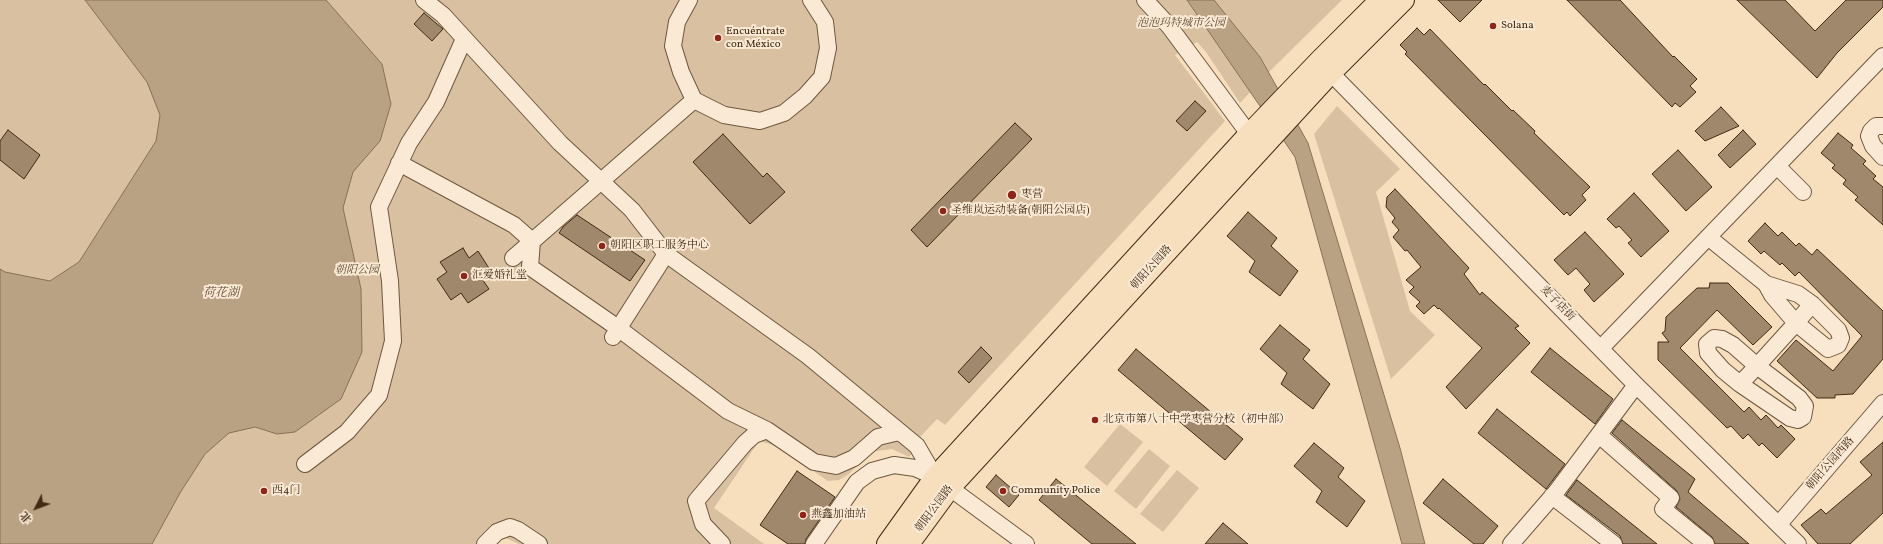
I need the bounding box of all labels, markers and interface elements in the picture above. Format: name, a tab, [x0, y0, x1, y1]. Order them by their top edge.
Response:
park label: 泡泡玛特城市公园	[1137, 17, 1225, 31]
place label: Solana	[1501, 19, 1534, 33]
marker: Solana	[1488, 21, 1498, 31]
place label: Encuéntrate con México	[726, 25, 785, 51]
marker: Encuéntrate con México	[713, 33, 723, 43]
place label: 枣营	[1021, 188, 1043, 202]
marker: 枣营	[1006, 189, 1018, 201]
place label: 圣维岚运动装备(朝阳公园店)	[951, 204, 1089, 218]
marker: 圣维岚运动装备(朝阳公园店)	[938, 206, 948, 216]
place label: 朝阳区职工服务中心	[610, 239, 709, 253]
marker: 朝阳区职工服务中心	[597, 241, 607, 251]
street label: 朝阳公园路	[1129, 243, 1175, 293]
park label: 朝阳公园	[335, 264, 379, 278]
place label: 汇爱婚礼堂	[472, 269, 527, 283]
marker: 汇爱婚礼堂	[459, 271, 469, 281]
street label: 麦子店街	[1537, 284, 1577, 324]
water label: 荷花湖	[203, 287, 239, 301]
place label: 北京市第八十中学枣营分校（初中部）	[1103, 413, 1290, 427]
marker: 北京市第八十中学枣营分校（初中部）	[1090, 415, 1100, 425]
street label: 朝阳公园西路	[1804, 435, 1858, 493]
street label: 朝阳公园路	[913, 483, 957, 535]
place label: 西4门	[272, 484, 301, 498]
place label: Community Police	[1011, 484, 1100, 498]
marker: 西4门	[259, 486, 269, 496]
marker: Community Police	[998, 486, 1008, 496]
north arrow	[16, 488, 56, 528]
text: 北	[17, 507, 36, 525]
place label: 燕鑫加油站	[811, 508, 866, 522]
marker: 燕鑫加油站	[798, 510, 808, 520]

